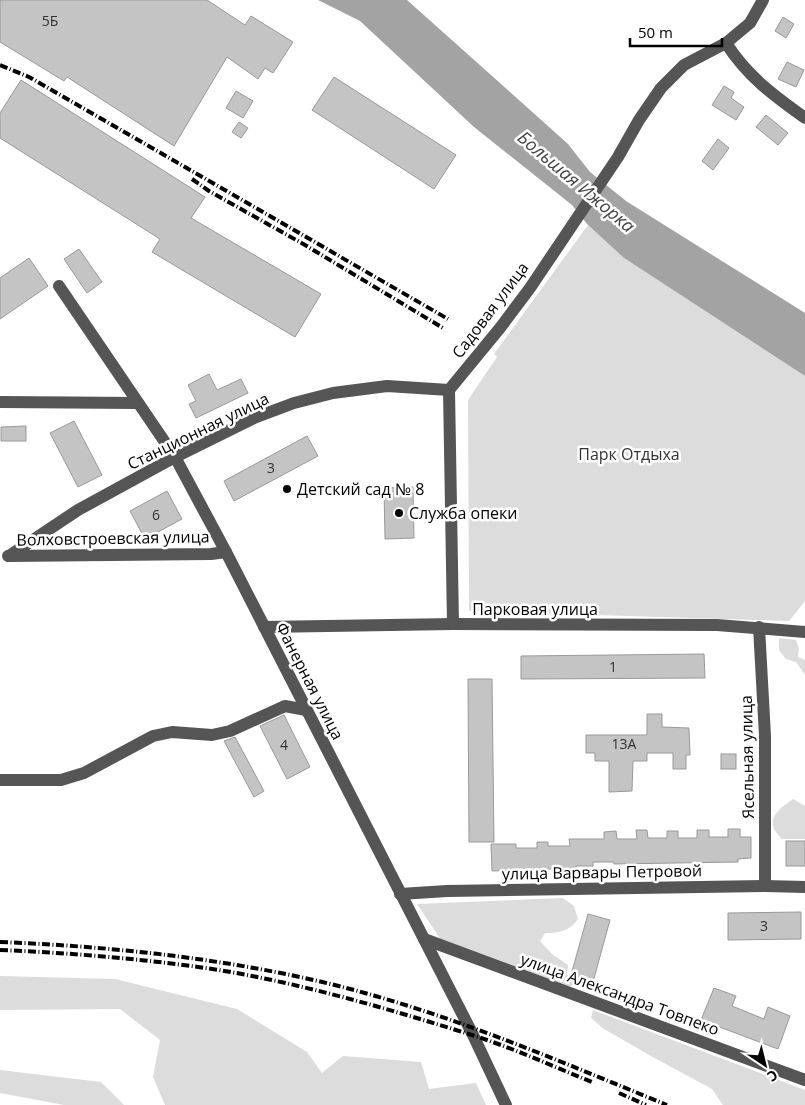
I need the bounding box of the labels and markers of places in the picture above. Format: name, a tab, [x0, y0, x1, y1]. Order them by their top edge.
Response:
place label: Детский сад № 8	[297, 478, 424, 500]
marker: Детский сад № 8	[281, 483, 293, 495]
place label: Служба опеки	[409, 502, 518, 524]
marker: Служба опеки	[393, 507, 405, 519]

